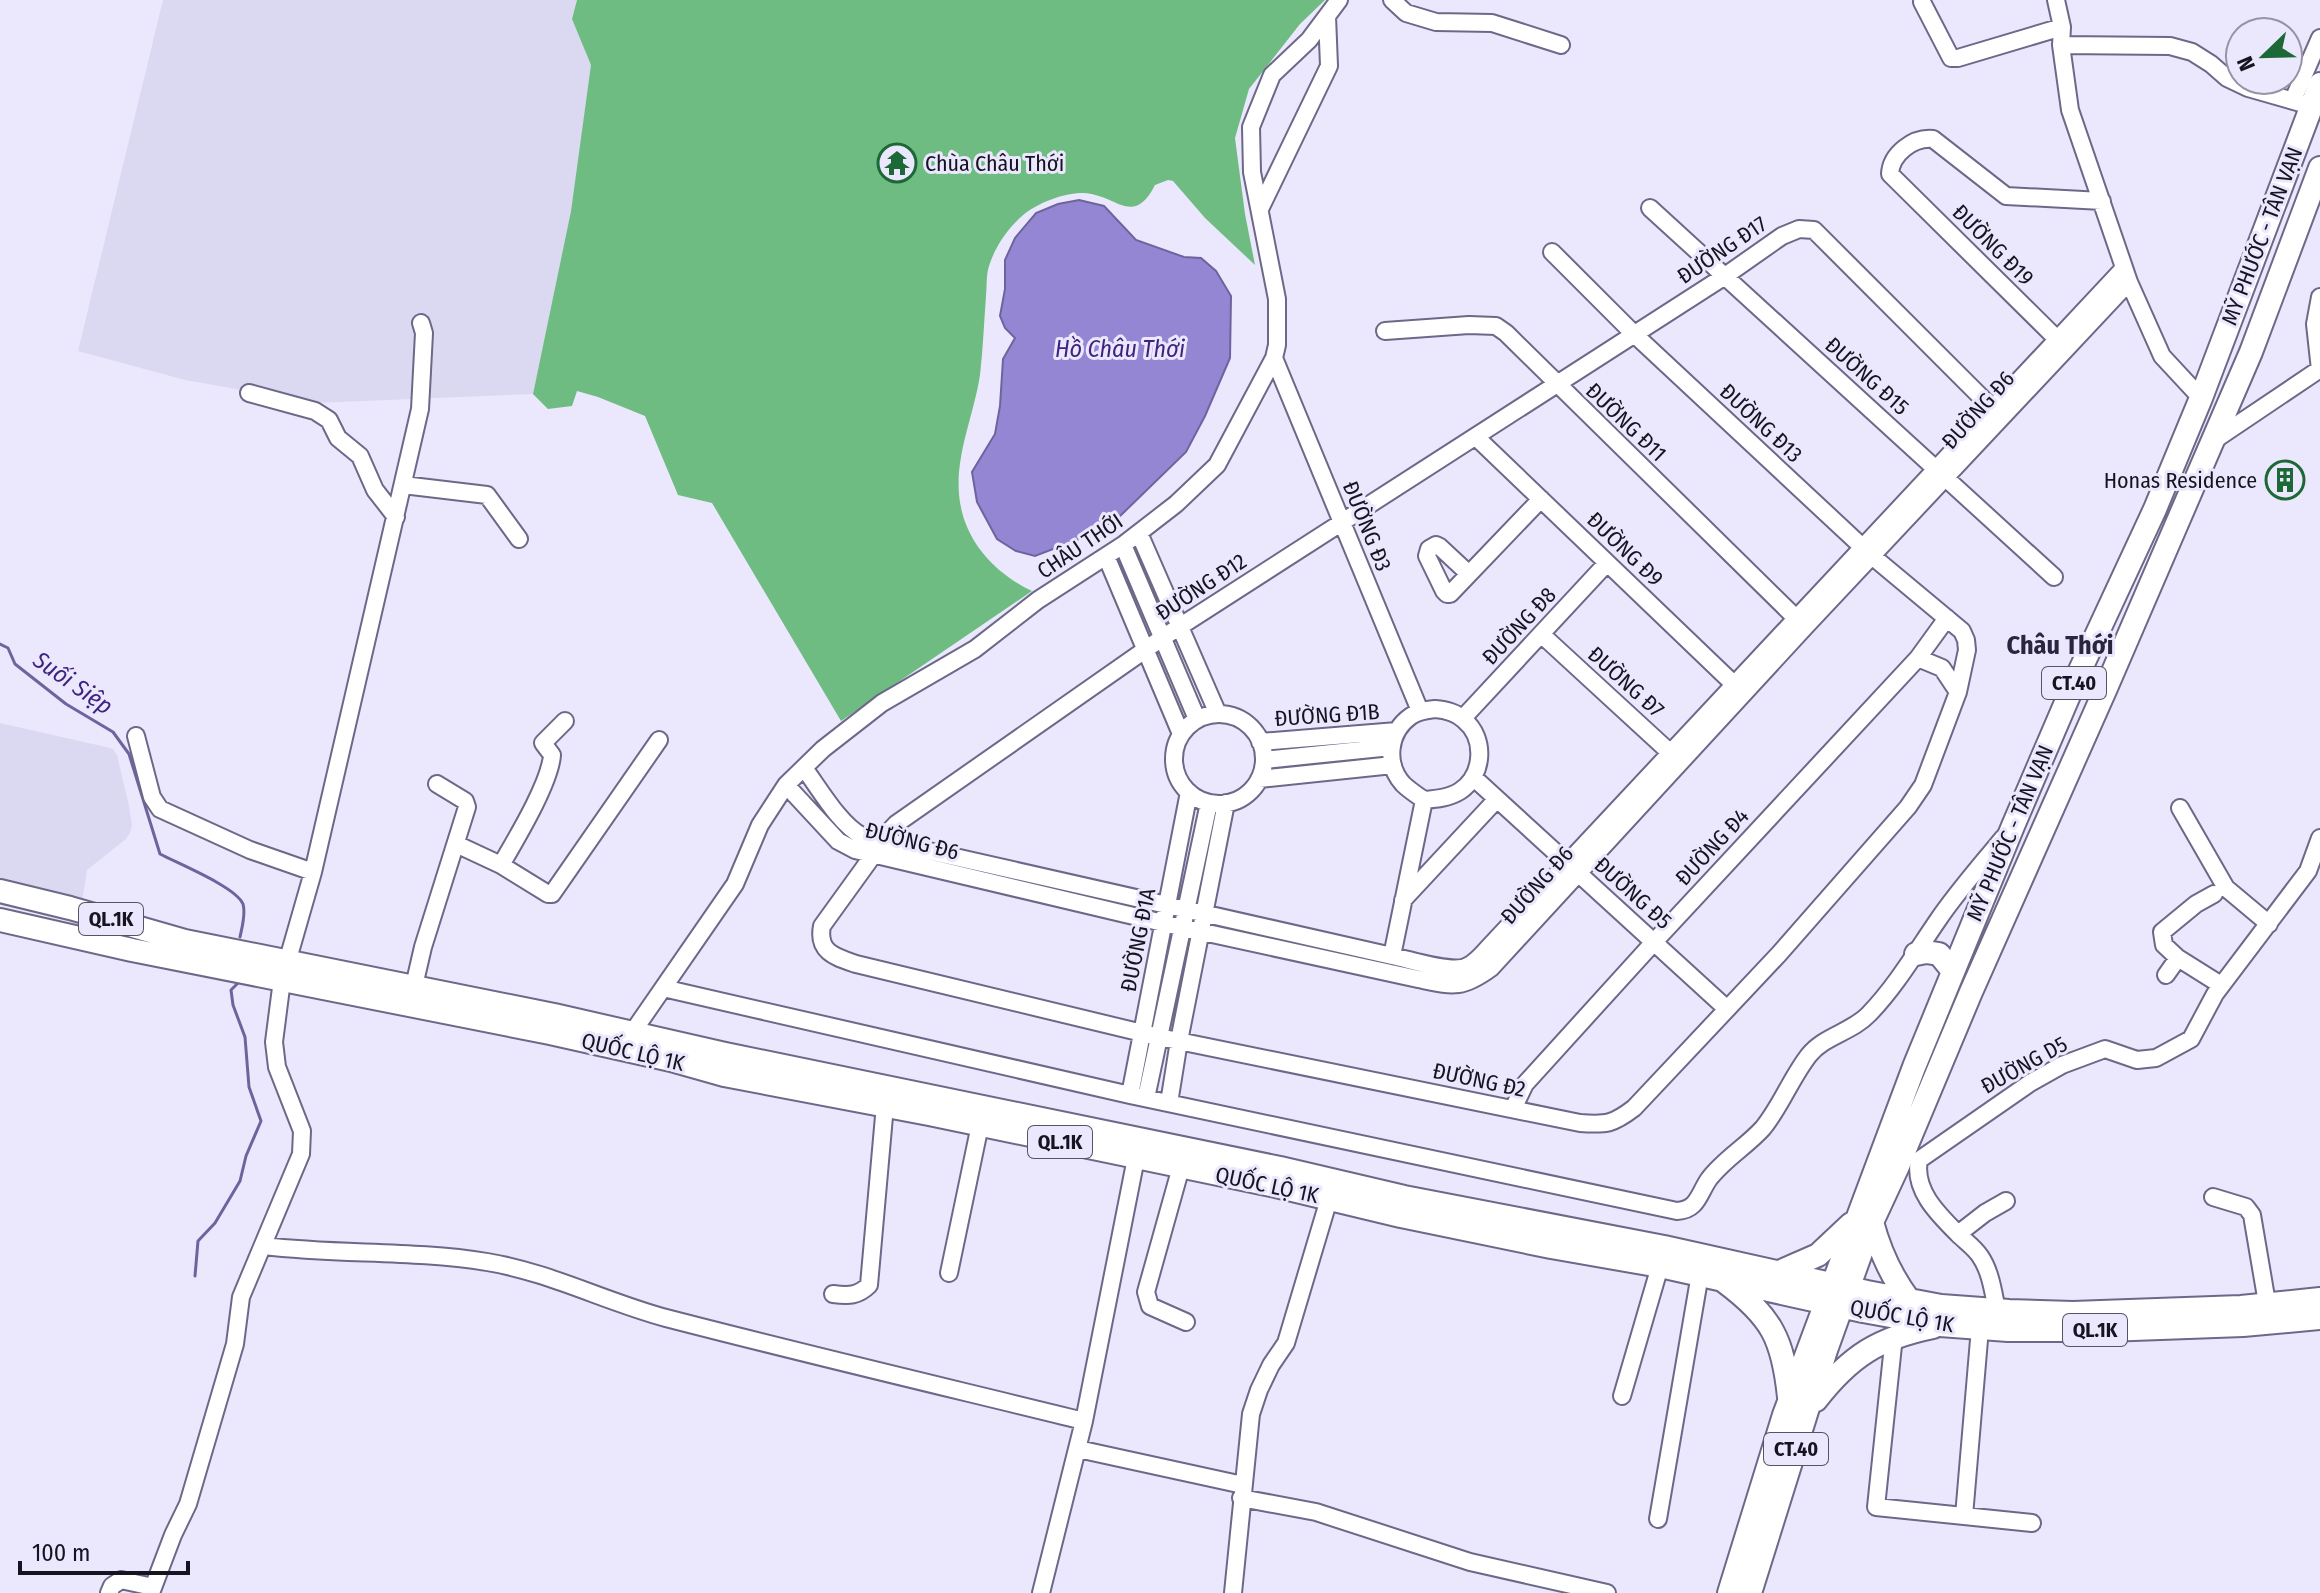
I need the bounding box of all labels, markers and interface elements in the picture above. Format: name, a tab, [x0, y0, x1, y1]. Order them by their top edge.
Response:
north arrow	[2224, 16, 2304, 96]
text: N	[2231, 52, 2261, 75]
temple icon: Chùa Châu Thới	[876, 142, 918, 184]
street label: MỸ PHƯỚC - TÂN VẠN	[2216, 143, 2308, 329]
place label: Chùa Châu Thới	[925, 150, 1064, 177]
street label: ĐƯỜNG Đ19	[1947, 199, 2039, 291]
street label: ĐƯỜNG Đ17	[1672, 210, 1772, 290]
street label: ĐƯỜNG Đ15	[1820, 331, 1914, 421]
water label: Hồ Châu Thới	[1055, 335, 1185, 363]
street label: ĐƯỜNG Đ6	[1936, 365, 2020, 455]
street label: ĐƯỜNG Đ11	[1580, 377, 1672, 467]
street label: ĐƯỜNG Đ13	[1714, 378, 1808, 468]
building icon: Honas Residence	[2264, 459, 2306, 501]
place label: Honas Residence	[2104, 467, 2257, 494]
street label: ĐƯỜNG Đ3	[1337, 477, 1397, 575]
street label: ĐƯỜNG Đ9	[1581, 506, 1669, 592]
street label: CHÂU THỚI	[1032, 508, 1128, 584]
street label: ĐƯỜNG Đ12	[1150, 548, 1252, 626]
street label: ĐƯỜNG Đ8	[1476, 582, 1562, 670]
district label: Châu Thới	[2007, 630, 2113, 661]
street label: ĐƯỜNG Đ7	[1582, 641, 1670, 723]
water label: Suối Siệp	[27, 645, 118, 720]
road number: CT.40	[2042, 667, 2106, 699]
street label: ĐƯỜNG Đ1B	[1274, 698, 1380, 732]
street label: MỸ PHƯỚC - TÂN VẠN	[1961, 741, 2059, 925]
street label: ĐƯỜNG Đ4	[1670, 803, 1755, 891]
street label: ĐƯỜNG Đ6	[862, 816, 962, 866]
street label: ĐƯỜNG Đ6	[1495, 840, 1579, 930]
street label: ĐƯỜNG Đ5	[1589, 851, 1677, 935]
street label: ĐƯỜNG Đ1A	[1115, 886, 1161, 994]
road number: QL.1K	[79, 903, 143, 935]
street label: QUỐC LỘ 1K	[579, 1024, 688, 1077]
street label: ĐƯỜNG D5	[1976, 1030, 2072, 1100]
street label: ĐƯỜNG Đ2	[1430, 1057, 1528, 1103]
road number: QL.1K	[1028, 1126, 1092, 1158]
street label: QUỐC LỘ 1K	[1213, 1158, 1322, 1209]
street label: QUỐC LỘ 1K	[1848, 1291, 1957, 1338]
road number: QL.1K	[2063, 1314, 2127, 1346]
road number: CT.40	[1764, 1433, 1828, 1465]
scale bar	[20, 1525, 188, 1575]
text: 100 m	[32, 1539, 90, 1567]

